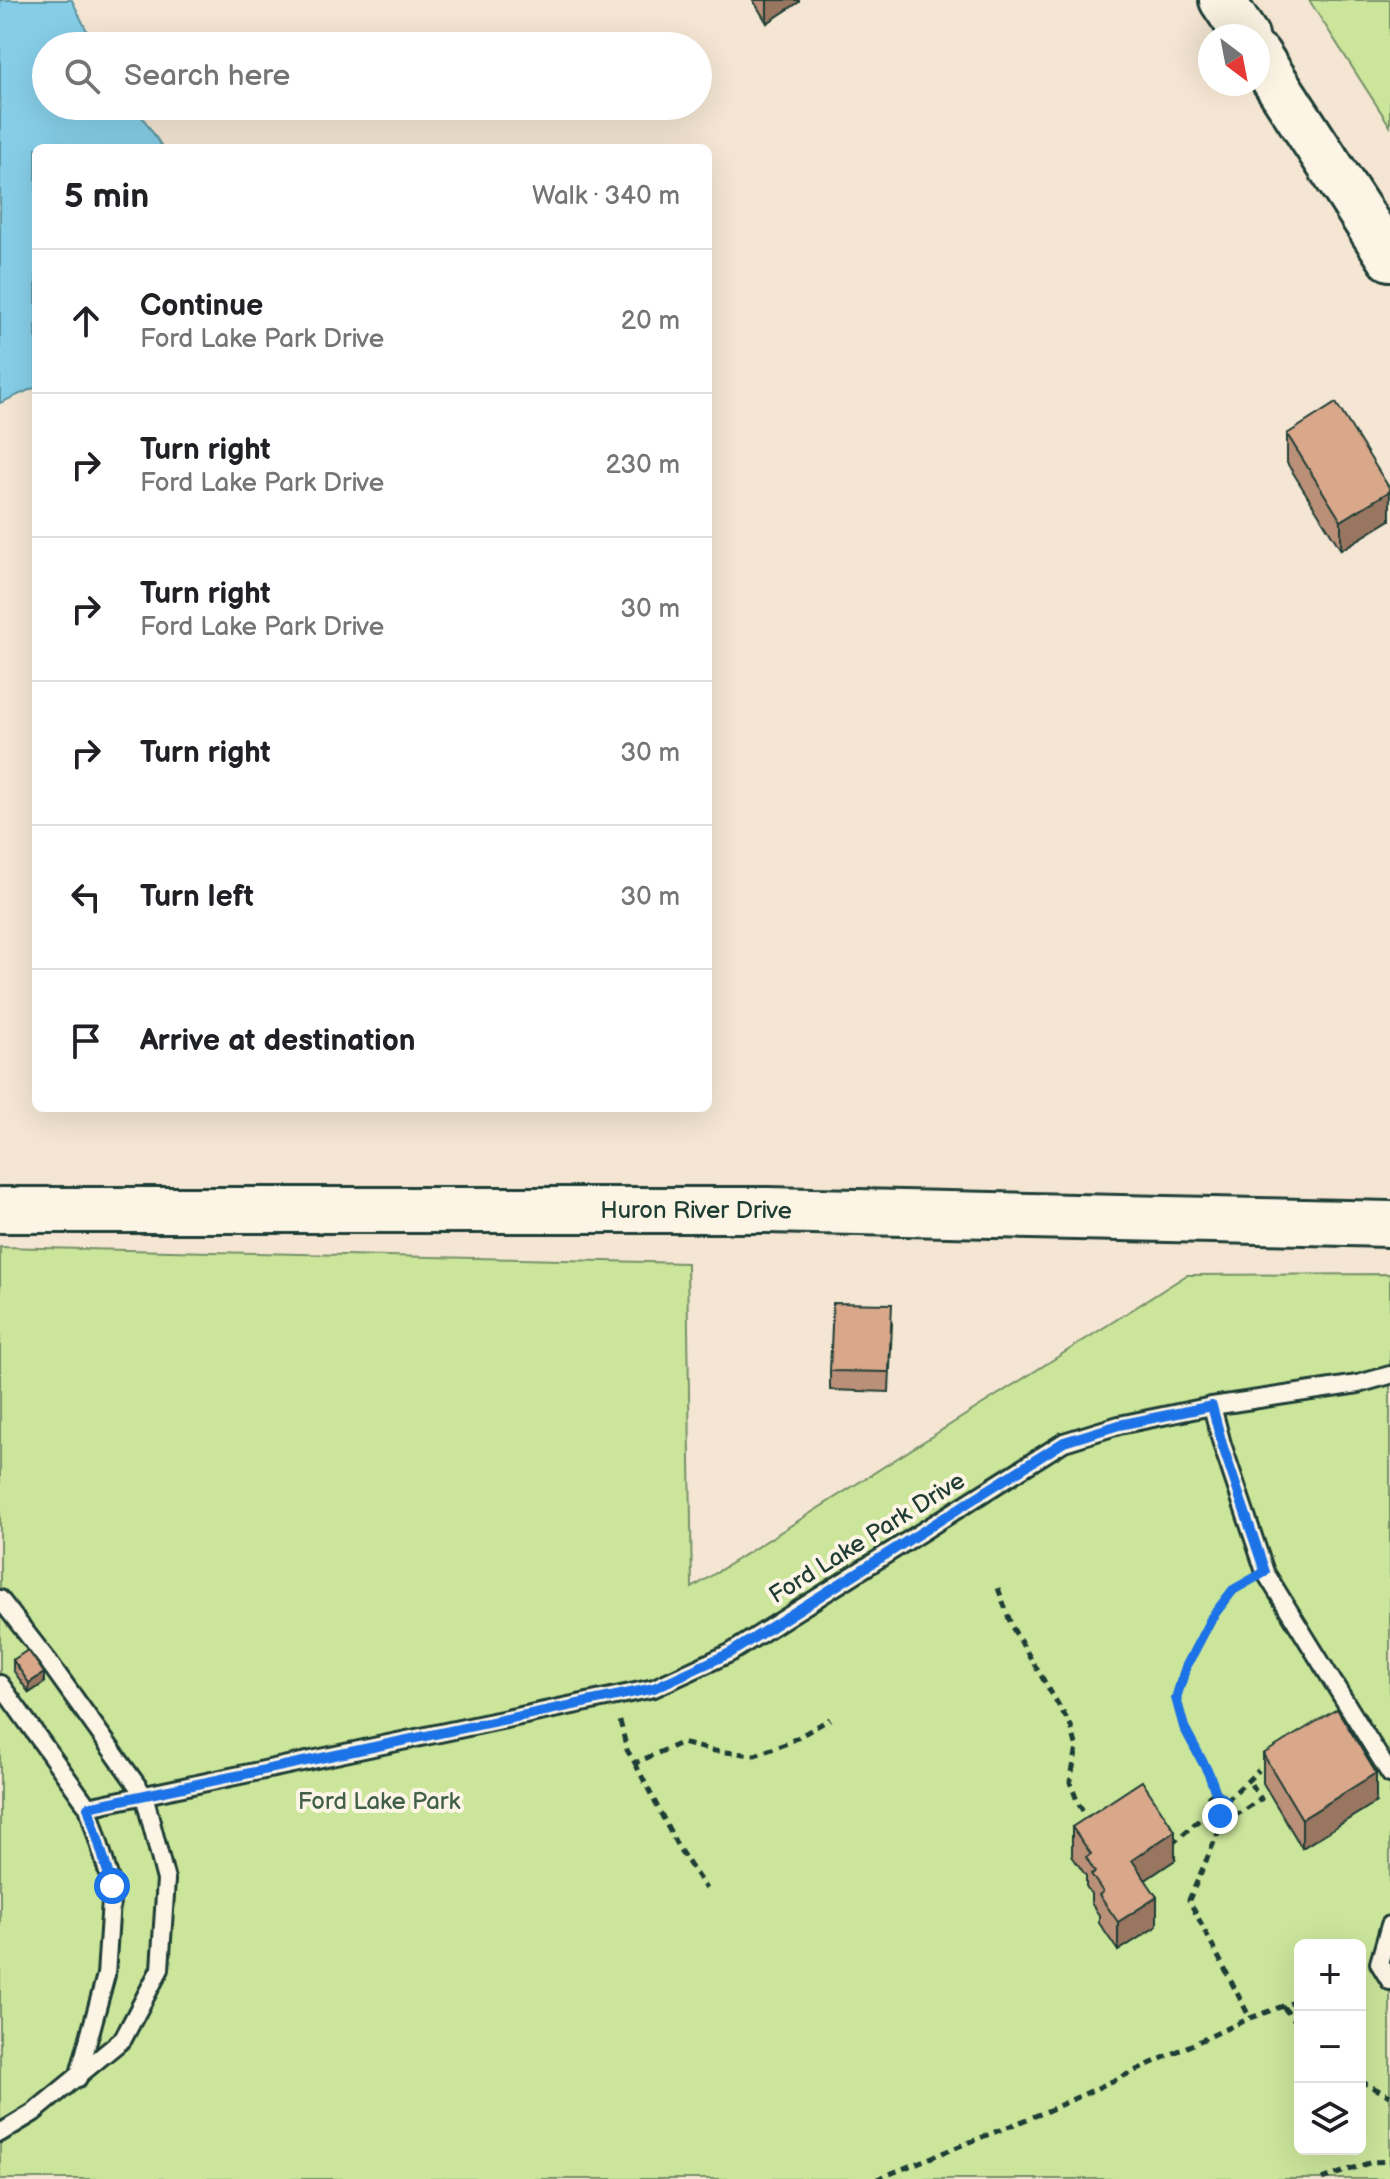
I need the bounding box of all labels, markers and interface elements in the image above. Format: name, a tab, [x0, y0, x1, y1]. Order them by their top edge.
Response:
north arrow	[1198, 24, 1270, 96]
search box	[32, 32, 712, 120]
icon: search	[60, 54, 104, 98]
text: Search here	[124, 58, 290, 94]
text: 5 min	[64, 176, 149, 217]
text: Walk · 340 m	[532, 181, 680, 212]
text: Continue	[140, 288, 263, 324]
icon: ahead	[64, 299, 108, 343]
text: 20 m	[621, 306, 680, 337]
text: Ford Lake Park Drive	[140, 324, 384, 355]
text: Turn right	[140, 432, 271, 468]
icon: right	[64, 443, 108, 487]
text: 230 m	[605, 450, 680, 481]
text: Ford Lake Park Drive	[140, 468, 384, 499]
text: Turn right	[140, 576, 271, 612]
icon: right	[64, 587, 108, 631]
text: 30 m	[620, 594, 680, 625]
text: Ford Lake Park Drive	[140, 612, 384, 643]
icon: right	[64, 731, 108, 775]
text: Turn right	[140, 735, 271, 771]
text: 30 m	[620, 738, 680, 769]
icon: left	[64, 875, 108, 919]
text: Turn left	[140, 879, 254, 915]
text: 30 m	[620, 882, 680, 913]
icon: arrive	[64, 1019, 108, 1063]
text: Arrive at destination	[140, 1023, 416, 1059]
street label: Huron River Drive	[600, 1195, 792, 1225]
street label: Ford Lake Park Drive	[764, 1466, 970, 1610]
park label: Ford Lake Park	[298, 1787, 460, 1816]
route end	[1202, 1798, 1238, 1834]
route start	[94, 1868, 130, 1904]
map controls	[1294, 1939, 1366, 2155]
button: +	[1294, 1939, 1366, 2011]
button: −	[1294, 2011, 1366, 2083]
button: layers	[1294, 2083, 1366, 2155]

